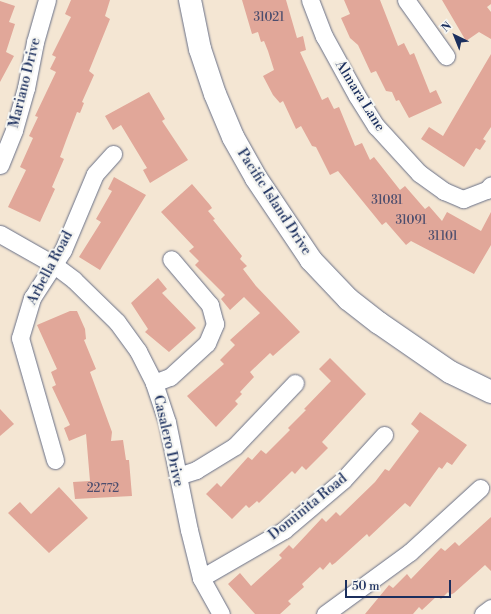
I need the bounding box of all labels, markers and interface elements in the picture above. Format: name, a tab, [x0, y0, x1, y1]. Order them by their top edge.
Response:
house number: 31021	[253, 11, 285, 25]
north arrow	[435, 16, 475, 56]
text: N	[439, 19, 455, 35]
street label: Mariano Drive	[6, 36, 44, 130]
street label: Almara Lane	[331, 57, 389, 135]
street label: Pacific Island Drive	[233, 146, 315, 258]
house number: 31081	[371, 194, 403, 208]
house number: 31091	[395, 214, 427, 228]
street label: Arbella Road	[23, 228, 77, 308]
house number: 31101	[428, 230, 458, 244]
street label: Casalero Drive	[149, 394, 187, 488]
street label: Dominita Road	[265, 470, 351, 544]
house number: 22772	[87, 482, 119, 496]
scale bar	[347, 572, 453, 598]
text: 50 m	[352, 579, 380, 594]

